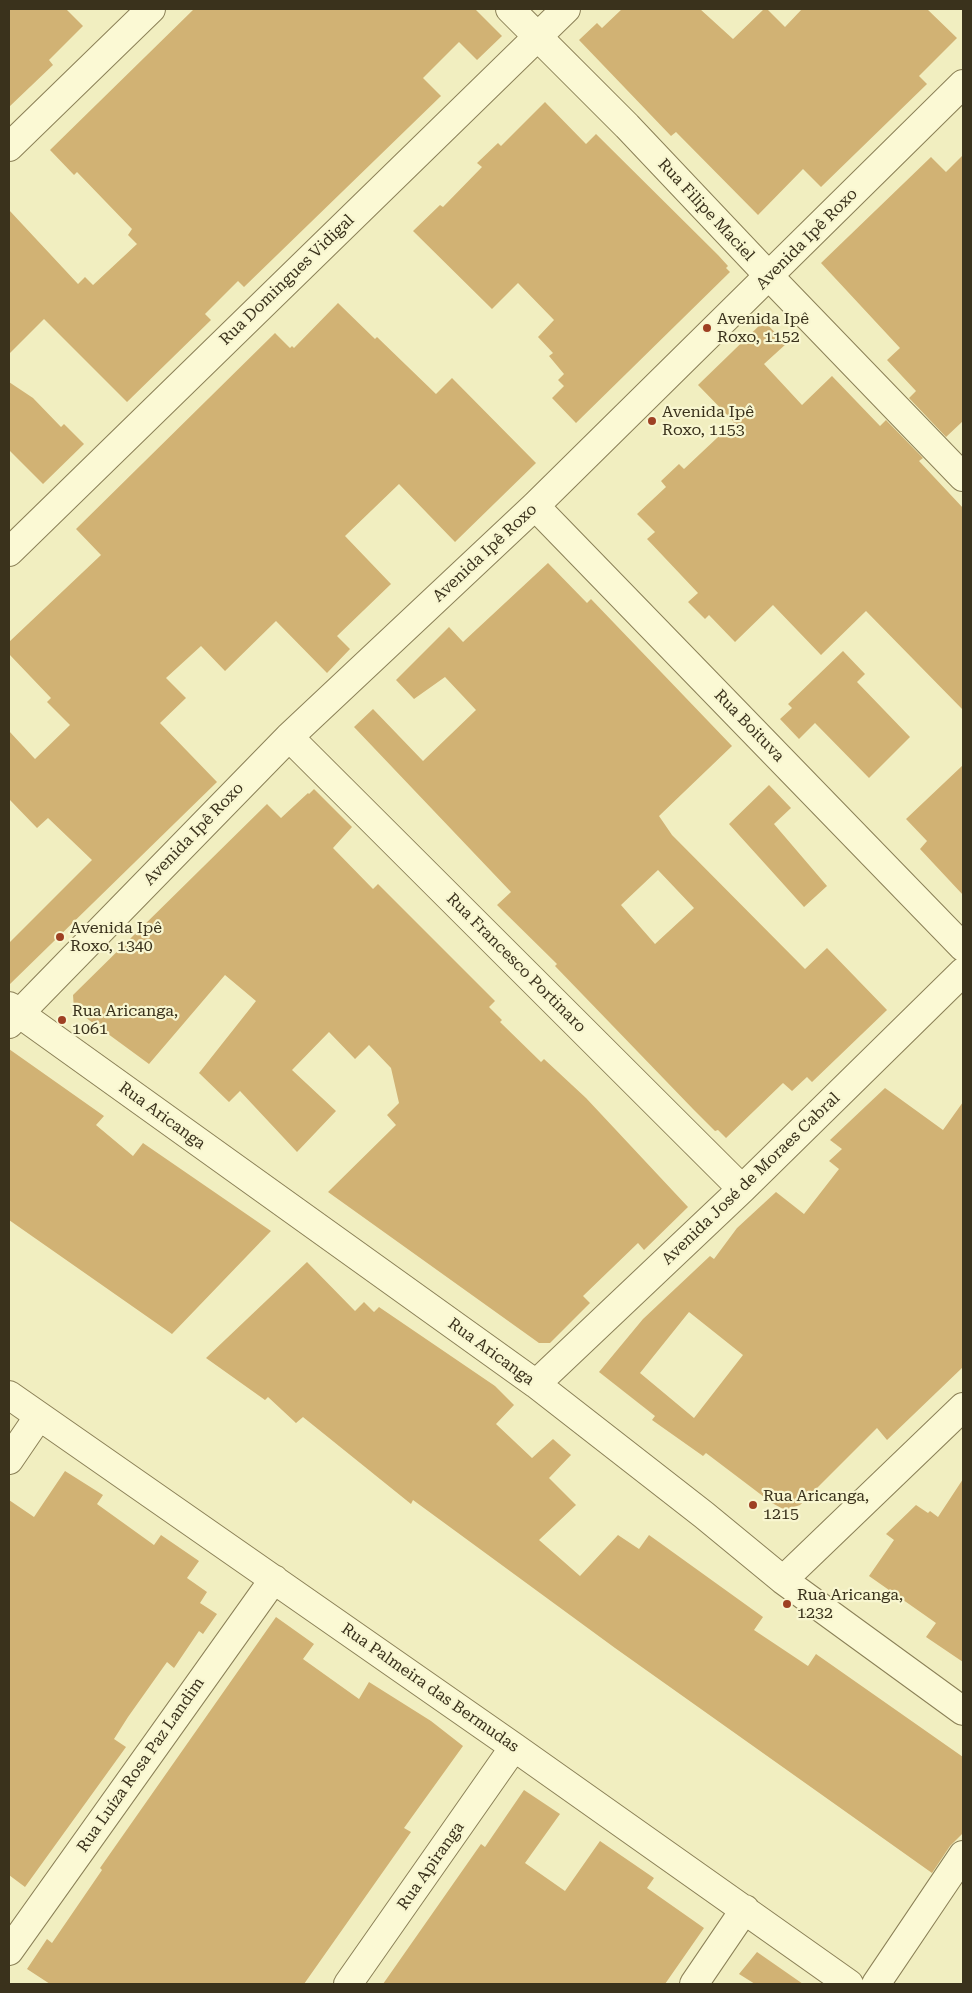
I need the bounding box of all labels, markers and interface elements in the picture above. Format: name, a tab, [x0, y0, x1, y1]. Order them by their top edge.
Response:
street label: Rua Filipe Maciel	[654, 155, 758, 265]
street label: Avenida Ipê Roxo	[752, 184, 862, 294]
street label: Rua Domingues Vidigal	[216, 211, 358, 349]
place label: Avenida Ipê Roxo, 1152	[717, 309, 809, 347]
marker: Avenida Ipê Roxo, 1152	[701, 322, 713, 334]
place label: Avenida Ipê Roxo, 1153	[662, 402, 754, 440]
marker: Avenida Ipê Roxo, 1153	[646, 415, 658, 427]
street label: Avenida Ipê Roxo	[429, 500, 541, 606]
street label: Rua Boituva	[710, 686, 788, 766]
street label: Avenida Ipê Roxo	[140, 779, 248, 889]
street label: Rua Francesco Portinaro	[442, 889, 590, 1037]
place label: Avenida Ipê Roxo, 1340	[70, 918, 162, 956]
marker: Avenida Ipê Roxo, 1340	[54, 931, 66, 943]
place label: Rua Aricanga, 1061	[72, 1001, 178, 1039]
marker: Rua Aricanga, 1061	[56, 1014, 68, 1026]
street label: Rua Aricanga	[115, 1078, 209, 1154]
street label: Avenida José de Moraes Cabral	[658, 1089, 844, 1269]
street label: Rua Aricanga	[444, 1314, 538, 1390]
place label: Rua Aricanga, 1215	[763, 1486, 869, 1524]
marker: Rua Aricanga, 1215	[747, 1499, 759, 1511]
place label: Rua Aricanga, 1232	[797, 1585, 903, 1623]
marker: Rua Aricanga, 1232	[781, 1598, 793, 1610]
street label: Rua Palmeira das Bermudas	[338, 1619, 522, 1757]
street label: Rua Luíza Rosa Paz Landim	[73, 1674, 209, 1856]
street label: Rua Apiranga	[394, 1818, 468, 1914]

